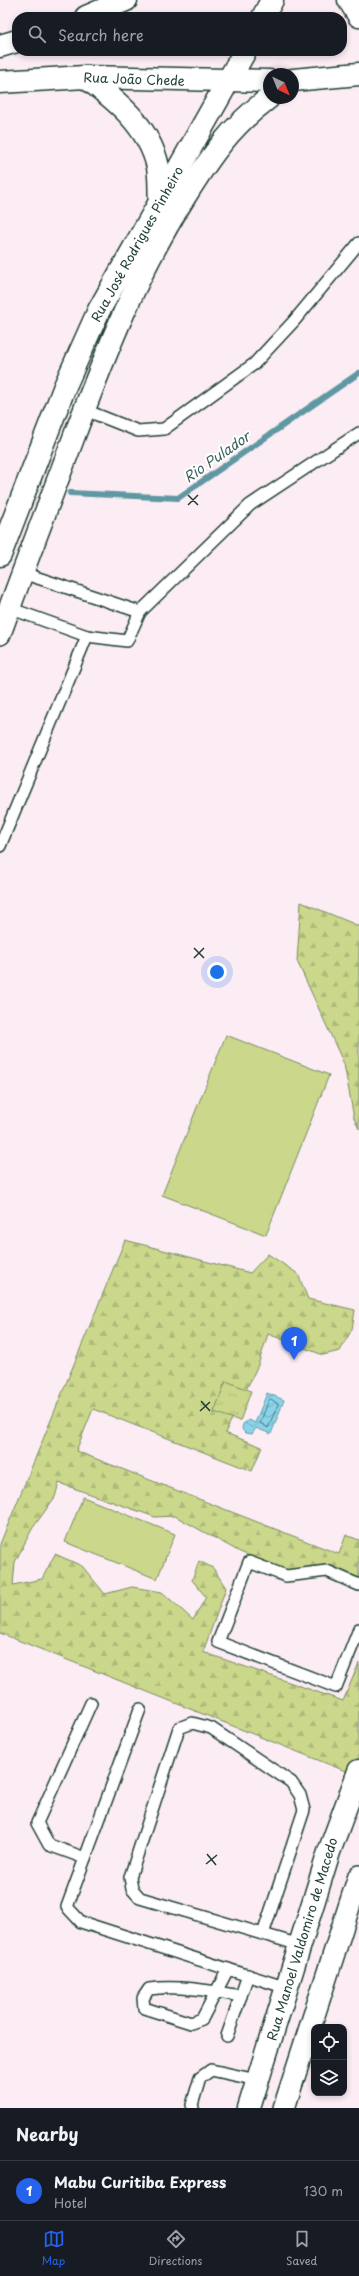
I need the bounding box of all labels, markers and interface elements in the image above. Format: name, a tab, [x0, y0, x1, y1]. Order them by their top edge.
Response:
search box	[12, 12, 347, 56]
icon: search	[26, 23, 48, 45]
text: Search here	[58, 23, 144, 46]
street label: Rua João Chede	[83, 67, 185, 90]
north arrow	[263, 68, 299, 104]
street label: Rua José Rodrigues Pinheiro	[86, 162, 187, 325]
water label: Rio Pulador	[179, 424, 256, 487]
your location	[207, 962, 227, 982]
pin: 1	[281, 1327, 307, 1360]
street label: Rua Manoel Valdomiro de Macedo	[262, 1835, 342, 2043]
map controls	[311, 2024, 347, 2096]
button: locate	[311, 2024, 347, 2060]
button: layers	[311, 2060, 347, 2096]
text: Nearby	[16, 2121, 78, 2147]
text: Mabu Curitiba Express	[54, 2170, 226, 2193]
text: 1	[26, 2181, 32, 2200]
text: 130 m	[304, 2181, 343, 2200]
text: Hotel	[54, 2193, 87, 2212]
tab: Map	[42, 2228, 65, 2269]
tab: Directions	[149, 2228, 202, 2269]
tab: Saved	[286, 2228, 317, 2269]

